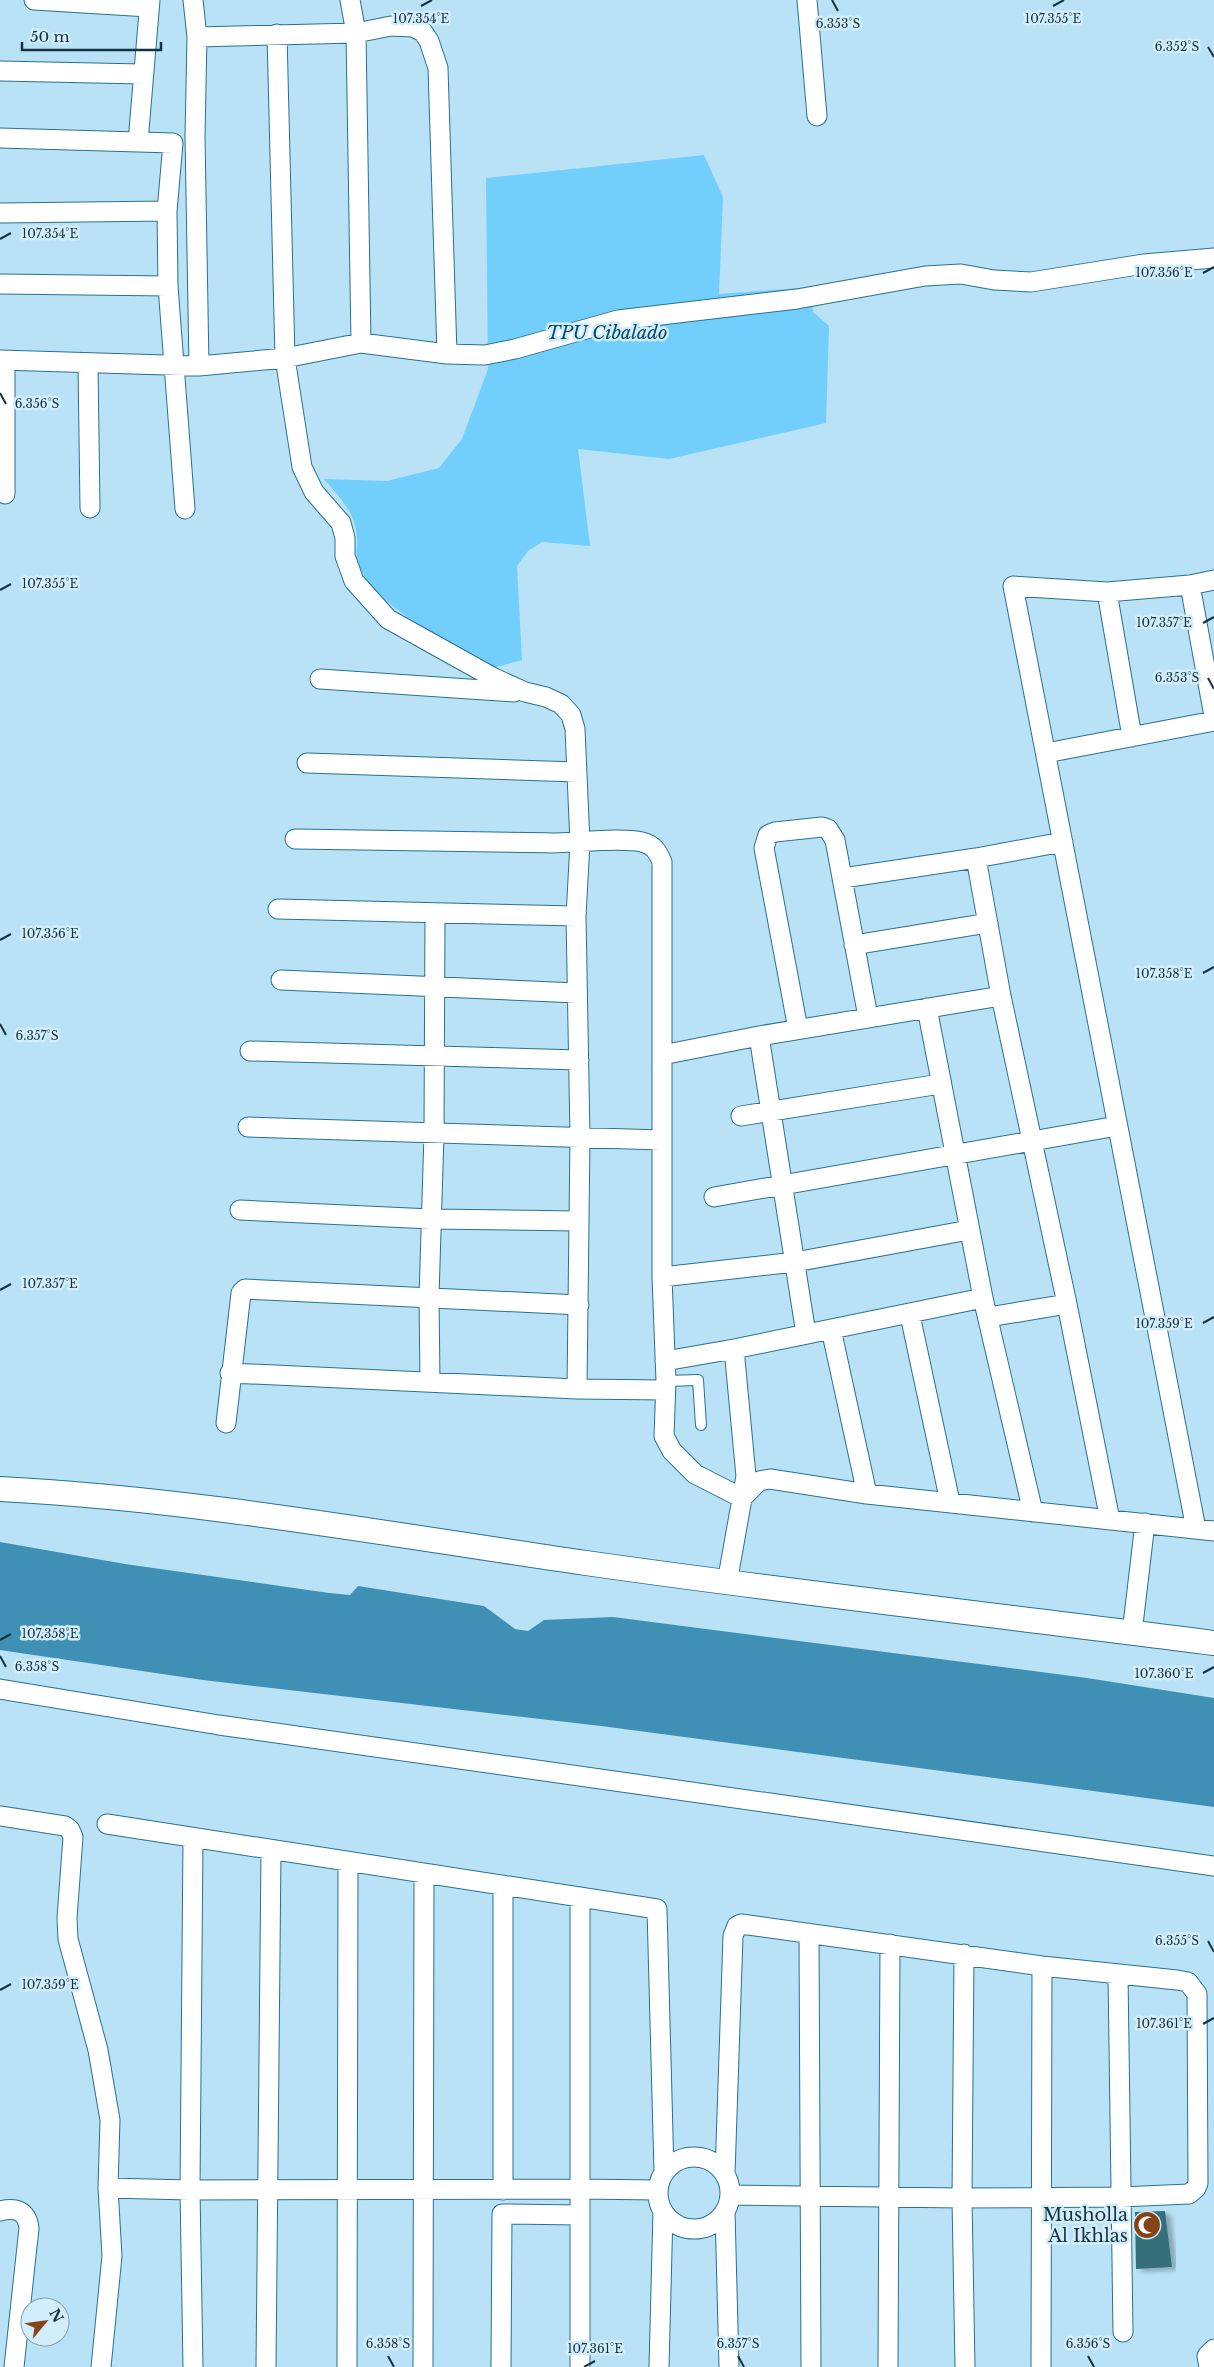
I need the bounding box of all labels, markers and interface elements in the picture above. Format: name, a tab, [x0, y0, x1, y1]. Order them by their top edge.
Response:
text: 107.354°E	[393, 11, 449, 26]
text: 107.355°E	[1025, 11, 1081, 26]
text: 6.353°S	[816, 16, 860, 31]
scale bar	[22, 20, 161, 52]
text: 50 m	[30, 27, 70, 46]
text: 6.352°S	[1155, 39, 1199, 54]
text: 107.354°E	[22, 226, 78, 241]
text: 107.356°E	[1135, 265, 1193, 280]
park label: TPU Cibalado	[547, 322, 667, 344]
text: 6.356°S	[15, 396, 60, 411]
text: 107.355°E	[22, 576, 78, 591]
text: 107.357°E	[1136, 615, 1192, 630]
text: 6.353°S	[1155, 670, 1199, 685]
text: 107.356°E	[21, 926, 79, 941]
text: 107.358°E	[1136, 966, 1193, 981]
text: 6.357°S	[15, 1028, 59, 1043]
text: 107.357°E	[22, 1276, 78, 1291]
text: 107.359°E	[1135, 1316, 1193, 1331]
text: 107.358°E	[22, 1626, 79, 1641]
text: 6.358°S	[15, 1659, 59, 1674]
text: 107.360°E	[1135, 1666, 1194, 1681]
text: 6.355°S	[1155, 1933, 1199, 1948]
text: 107.359°E	[21, 1977, 79, 1992]
text: 107.361°E	[1136, 2016, 1192, 2031]
place label: Musholla Al Ikhlas	[1043, 2204, 1128, 2247]
mosque icon: Musholla Al Ikhlas	[1132, 2210, 1162, 2240]
north arrow	[20, 2297, 70, 2347]
text: N	[45, 2306, 67, 2326]
text: 6.358°S	[366, 2336, 410, 2351]
text: 6.357°S	[716, 2336, 760, 2351]
text: 6.356°S	[1066, 2336, 1111, 2351]
text: 107.361°E	[567, 2341, 623, 2356]

